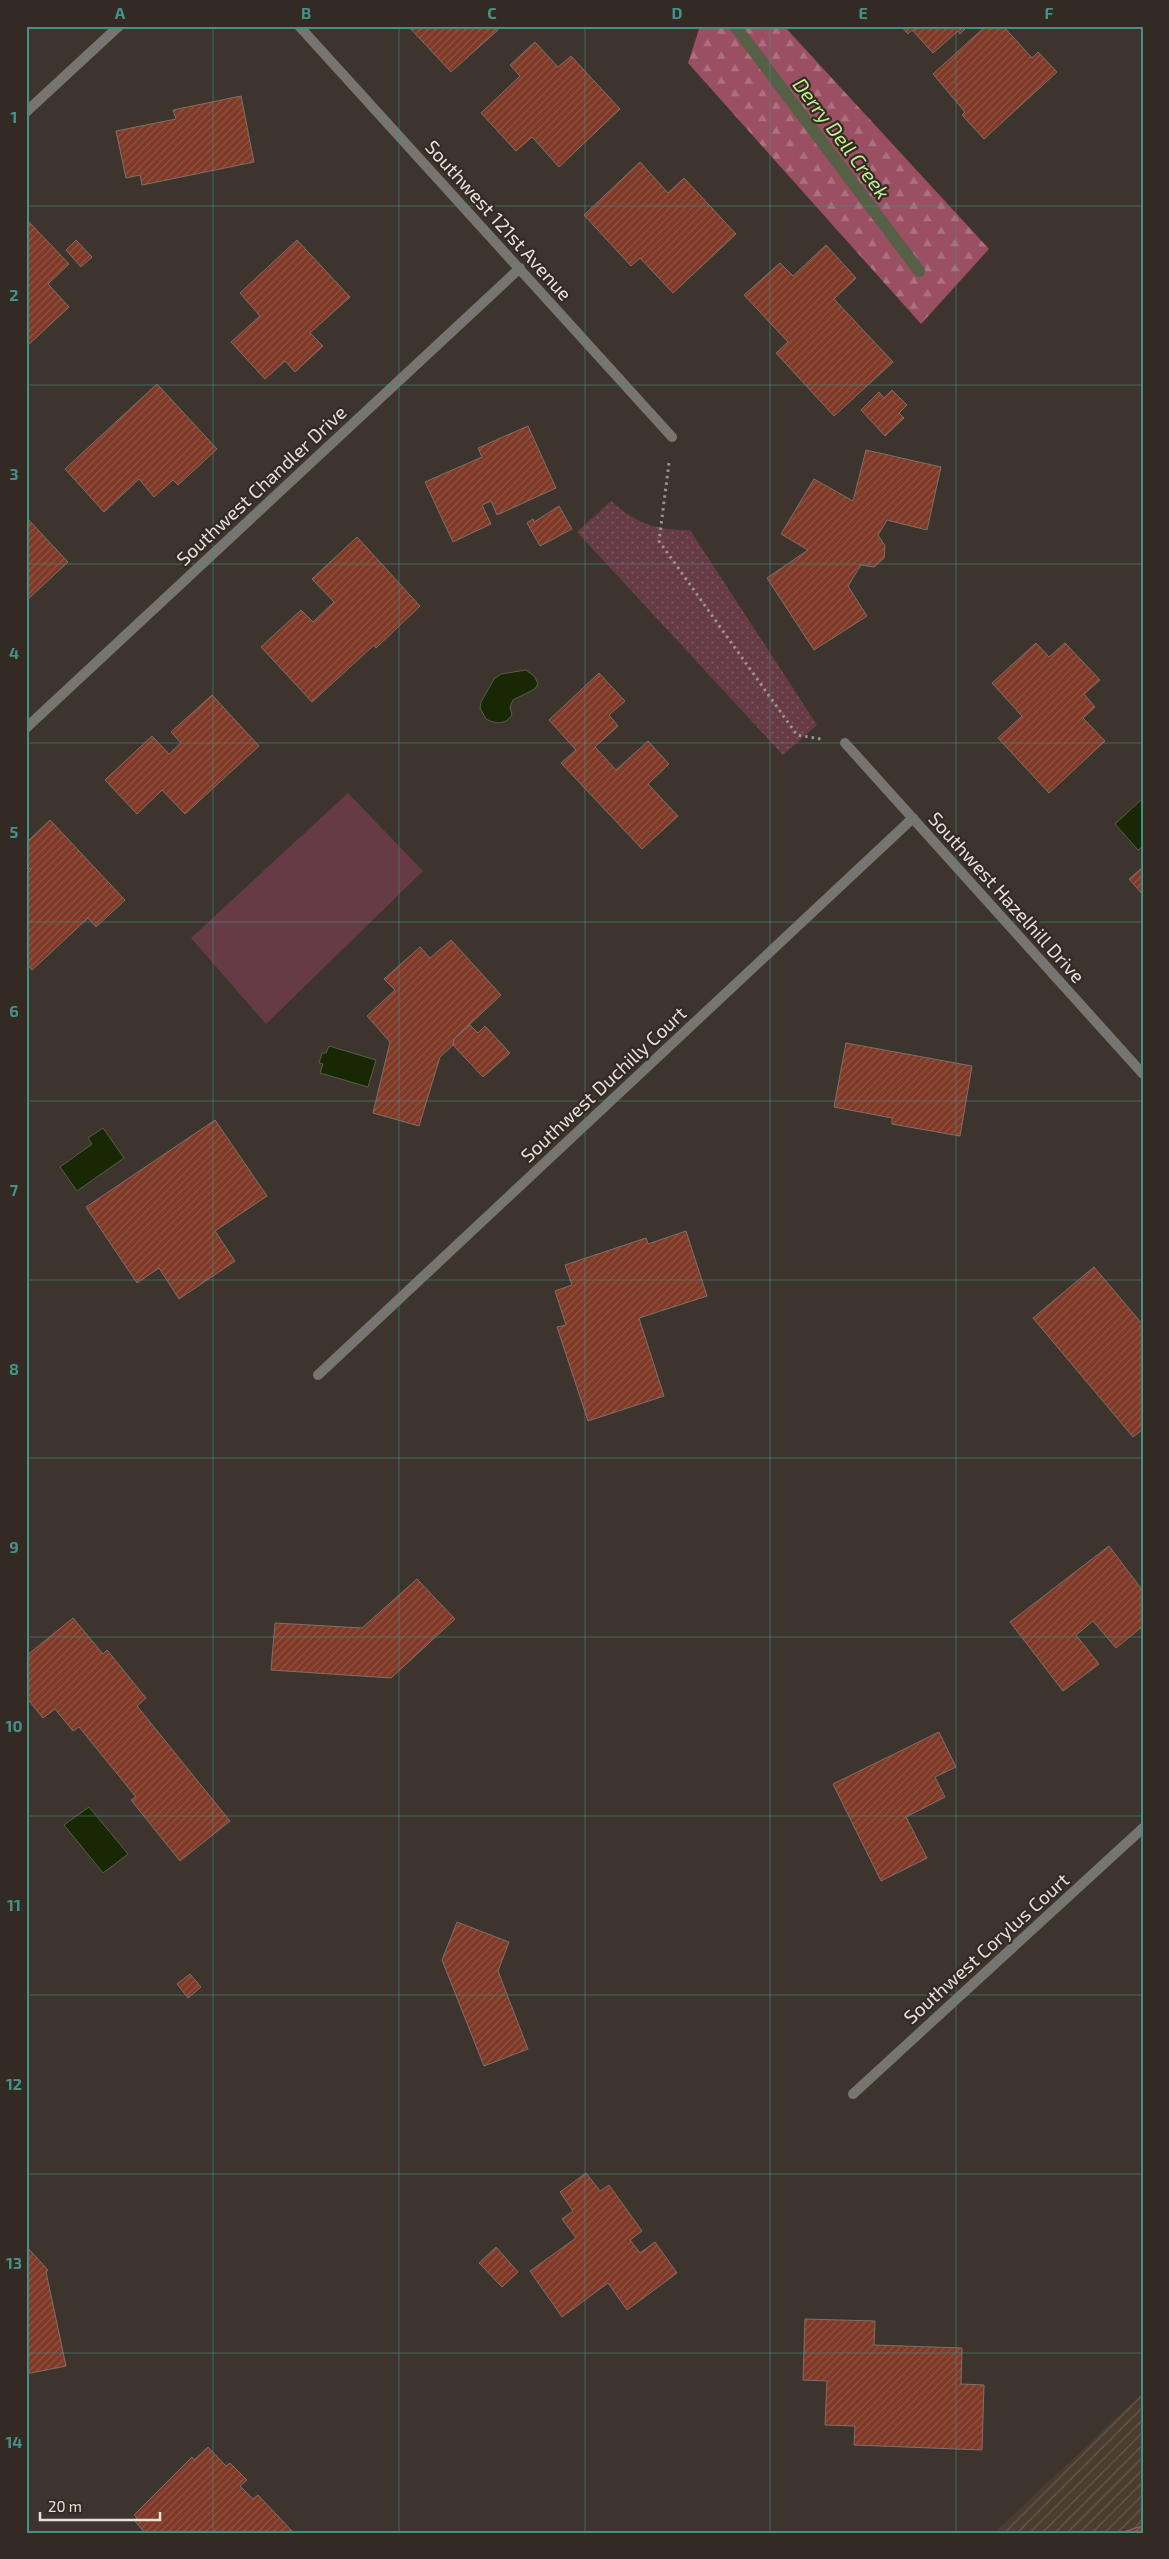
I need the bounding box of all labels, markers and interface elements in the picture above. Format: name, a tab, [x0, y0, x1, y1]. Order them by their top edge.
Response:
text: A	[115, 3, 126, 22]
text: B	[301, 3, 311, 22]
text: C	[487, 3, 497, 22]
text: D	[672, 3, 683, 22]
text: E	[858, 3, 868, 22]
text: F	[1045, 3, 1054, 22]
water label: Derry Dell Creek	[788, 73, 895, 204]
text: 1	[11, 107, 17, 126]
street label: Southwest 121st Avenue	[421, 135, 577, 305]
text: 2	[9, 285, 19, 304]
street label: Southwest Chandler Drive	[171, 400, 351, 570]
text: 3	[9, 464, 19, 483]
text: 4	[9, 643, 19, 662]
street label: Southwest Hazelhill Drive	[924, 807, 1090, 987]
text: 5	[10, 822, 19, 841]
text: 6	[9, 1001, 19, 1020]
street label: Southwest Duchilly Court	[515, 1001, 691, 1167]
text: 7	[10, 1180, 19, 1199]
text: 8	[9, 1359, 19, 1378]
text: 9	[9, 1537, 19, 1556]
text: 10	[5, 1716, 23, 1735]
street label: Southwest Corylus Court	[899, 1868, 1073, 2028]
text: 11	[7, 1895, 21, 1914]
text: 12	[6, 2074, 22, 2093]
text: 13	[6, 2253, 22, 2272]
text: 14	[5, 2432, 23, 2451]
scale bar	[40, 2489, 160, 2521]
text: 20 m	[48, 2497, 82, 2515]

